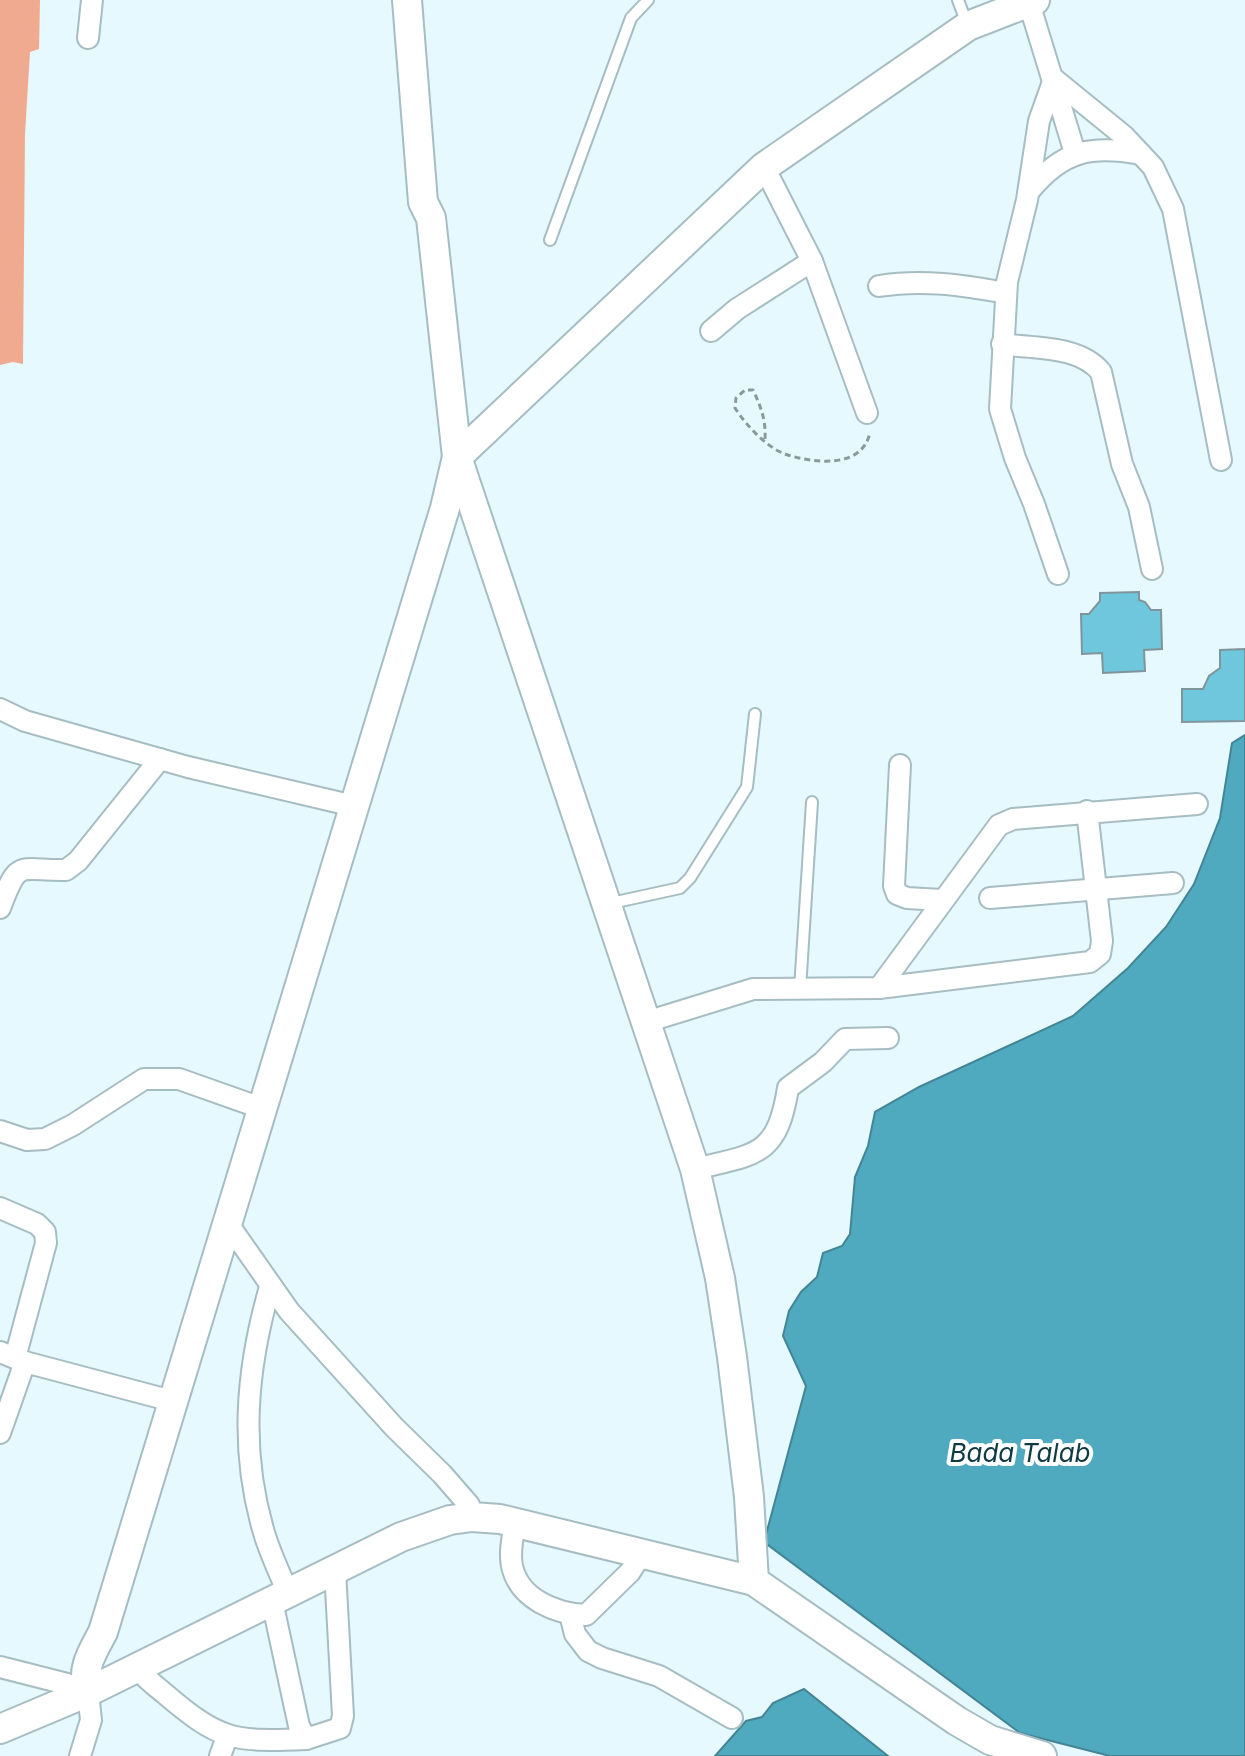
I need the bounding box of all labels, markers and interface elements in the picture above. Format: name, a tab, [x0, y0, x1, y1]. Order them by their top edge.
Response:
water label: Bada Talab	[949, 1437, 1091, 1468]

